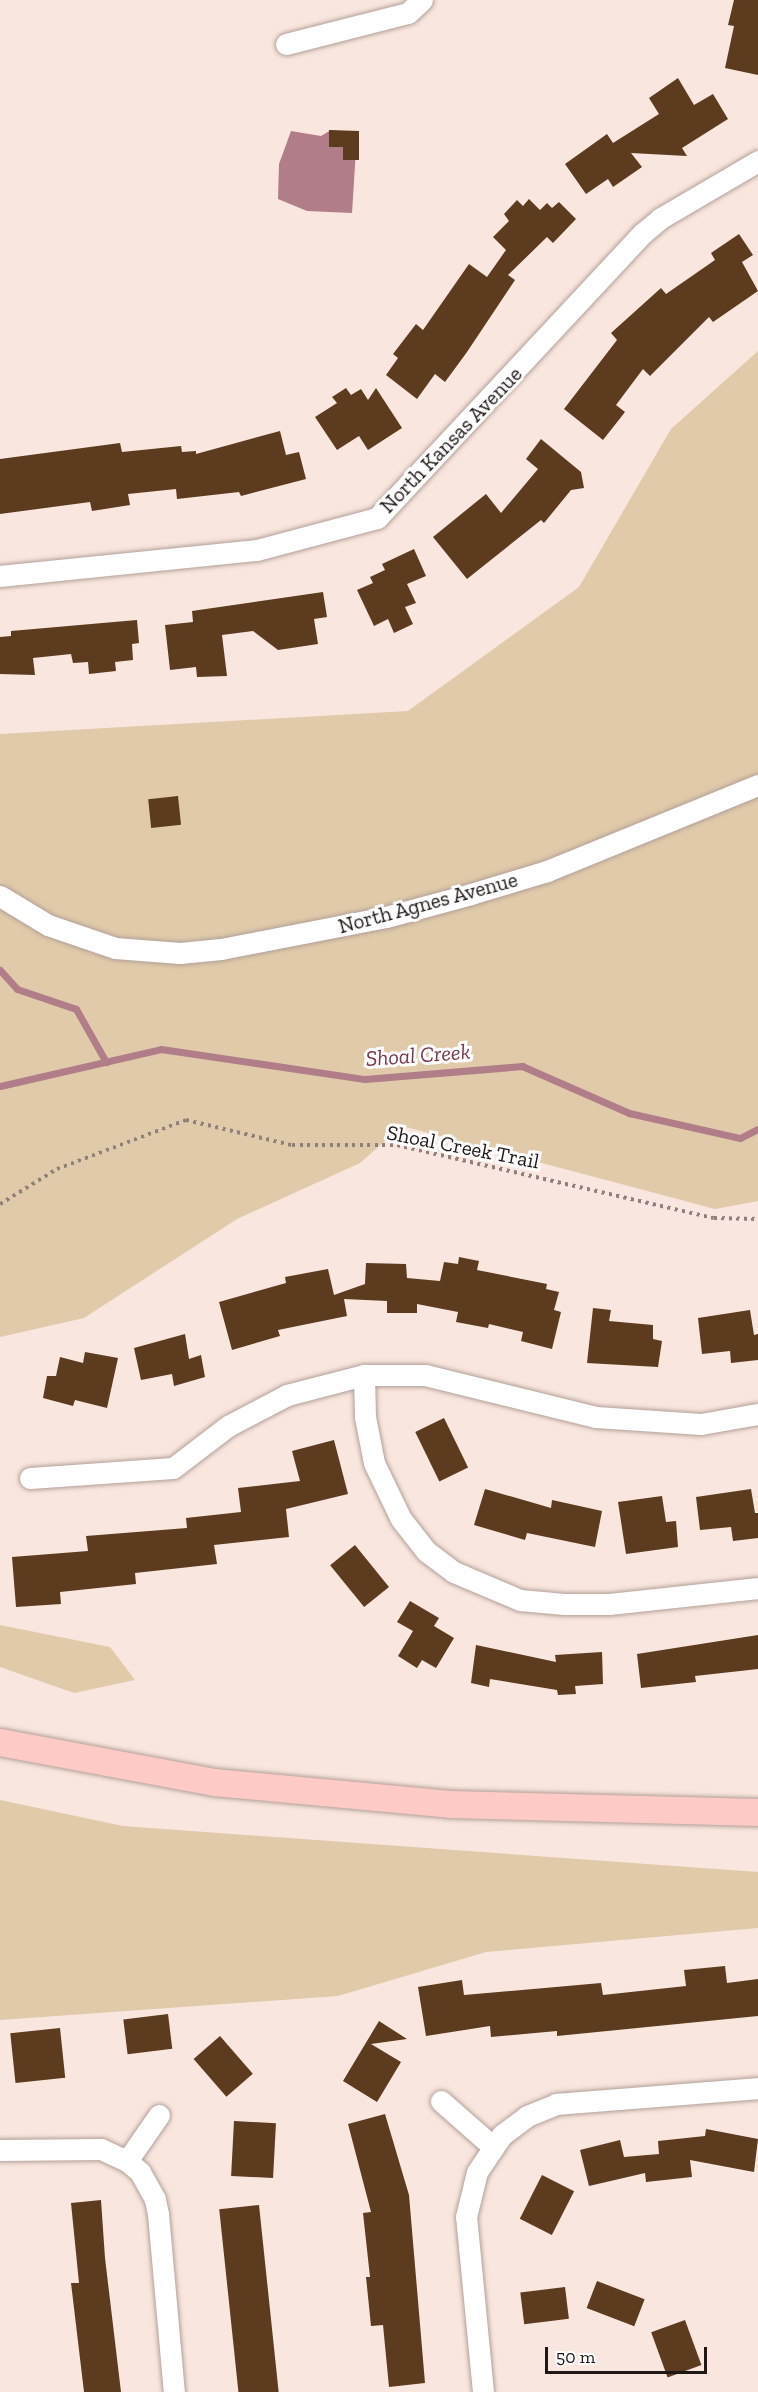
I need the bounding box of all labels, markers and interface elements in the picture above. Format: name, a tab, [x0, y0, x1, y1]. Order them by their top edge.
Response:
street label: North Kansas Avenue	[374, 361, 528, 519]
street label: North Agnes Avenue	[335, 867, 521, 939]
water label: Shoal Creek	[365, 1038, 471, 1072]
street label: Shoal Creek Trail	[384, 1120, 542, 1174]
scale bar	[548, 2335, 710, 2373]
text: 50 m	[556, 2346, 595, 2368]

